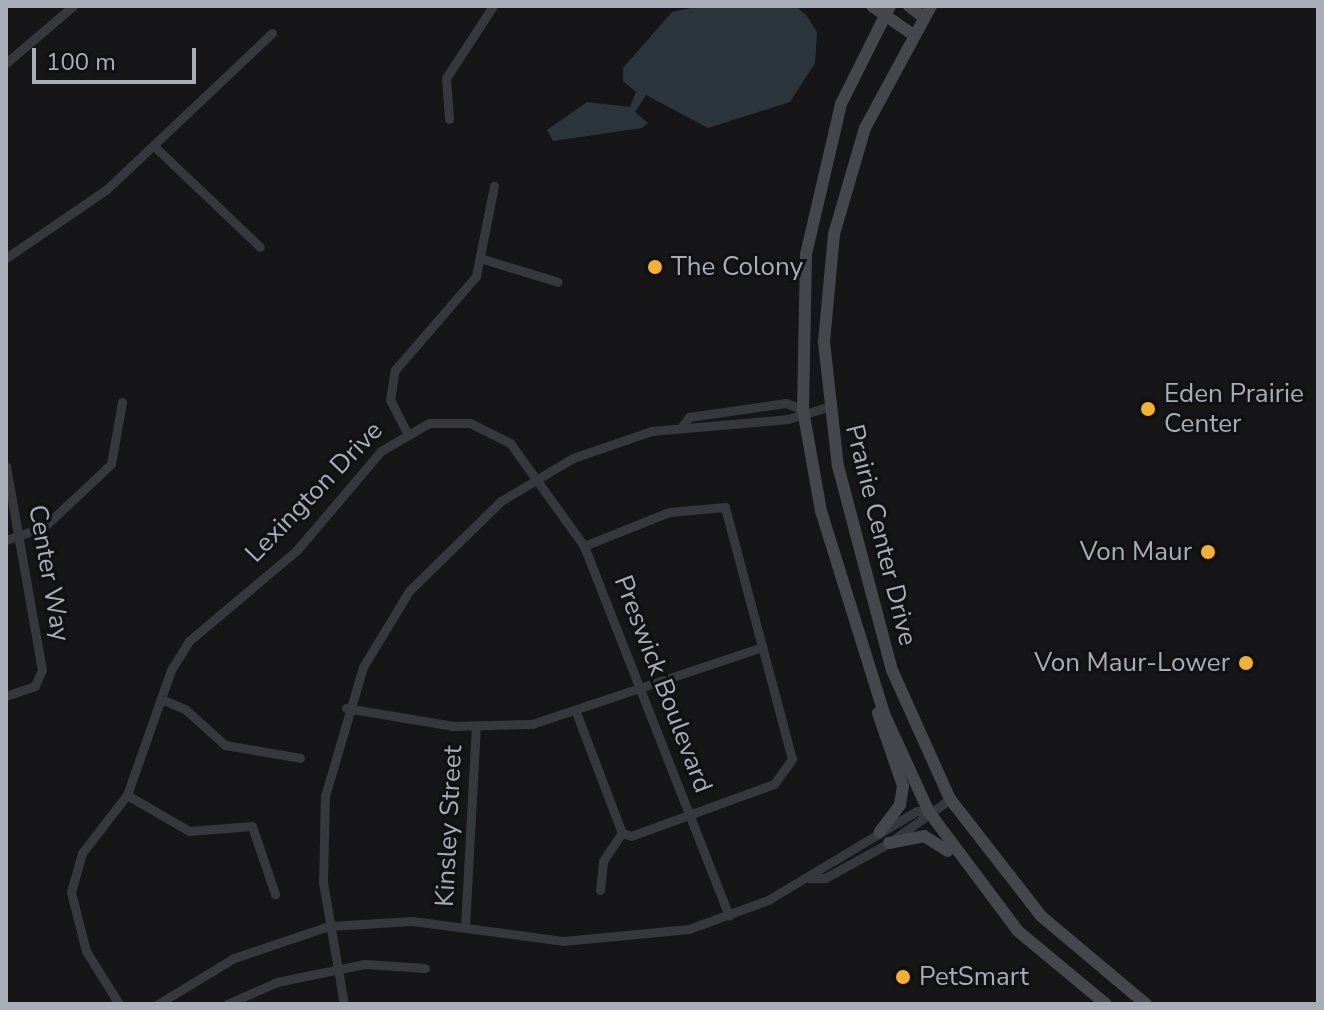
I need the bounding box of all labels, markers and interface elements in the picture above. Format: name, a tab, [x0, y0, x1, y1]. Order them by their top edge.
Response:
scale bar	[36, 32, 200, 82]
text: 100 m	[46, 46, 116, 78]
place label: The Colony	[671, 251, 803, 283]
marker: The Colony	[646, 258, 664, 276]
place label: Eden Prairie Center	[1164, 378, 1304, 440]
marker: Eden Prairie Center	[1139, 400, 1157, 418]
street label: Lexington Drive	[239, 415, 389, 569]
street label: Prairie Center Drive	[838, 421, 924, 649]
street label: Center Way	[22, 502, 76, 644]
place label: Von Maur	[1080, 536, 1192, 568]
marker: Von Maur	[1199, 543, 1217, 561]
street label: Preswick Boulevard	[607, 571, 719, 797]
place label: Von Maur-Lower	[1034, 647, 1230, 679]
marker: Von Maur-Lower	[1237, 654, 1255, 672]
street label: Kinsley Street	[429, 744, 469, 908]
place label: PetSmart	[919, 961, 1029, 993]
marker: PetSmart	[894, 968, 912, 986]

